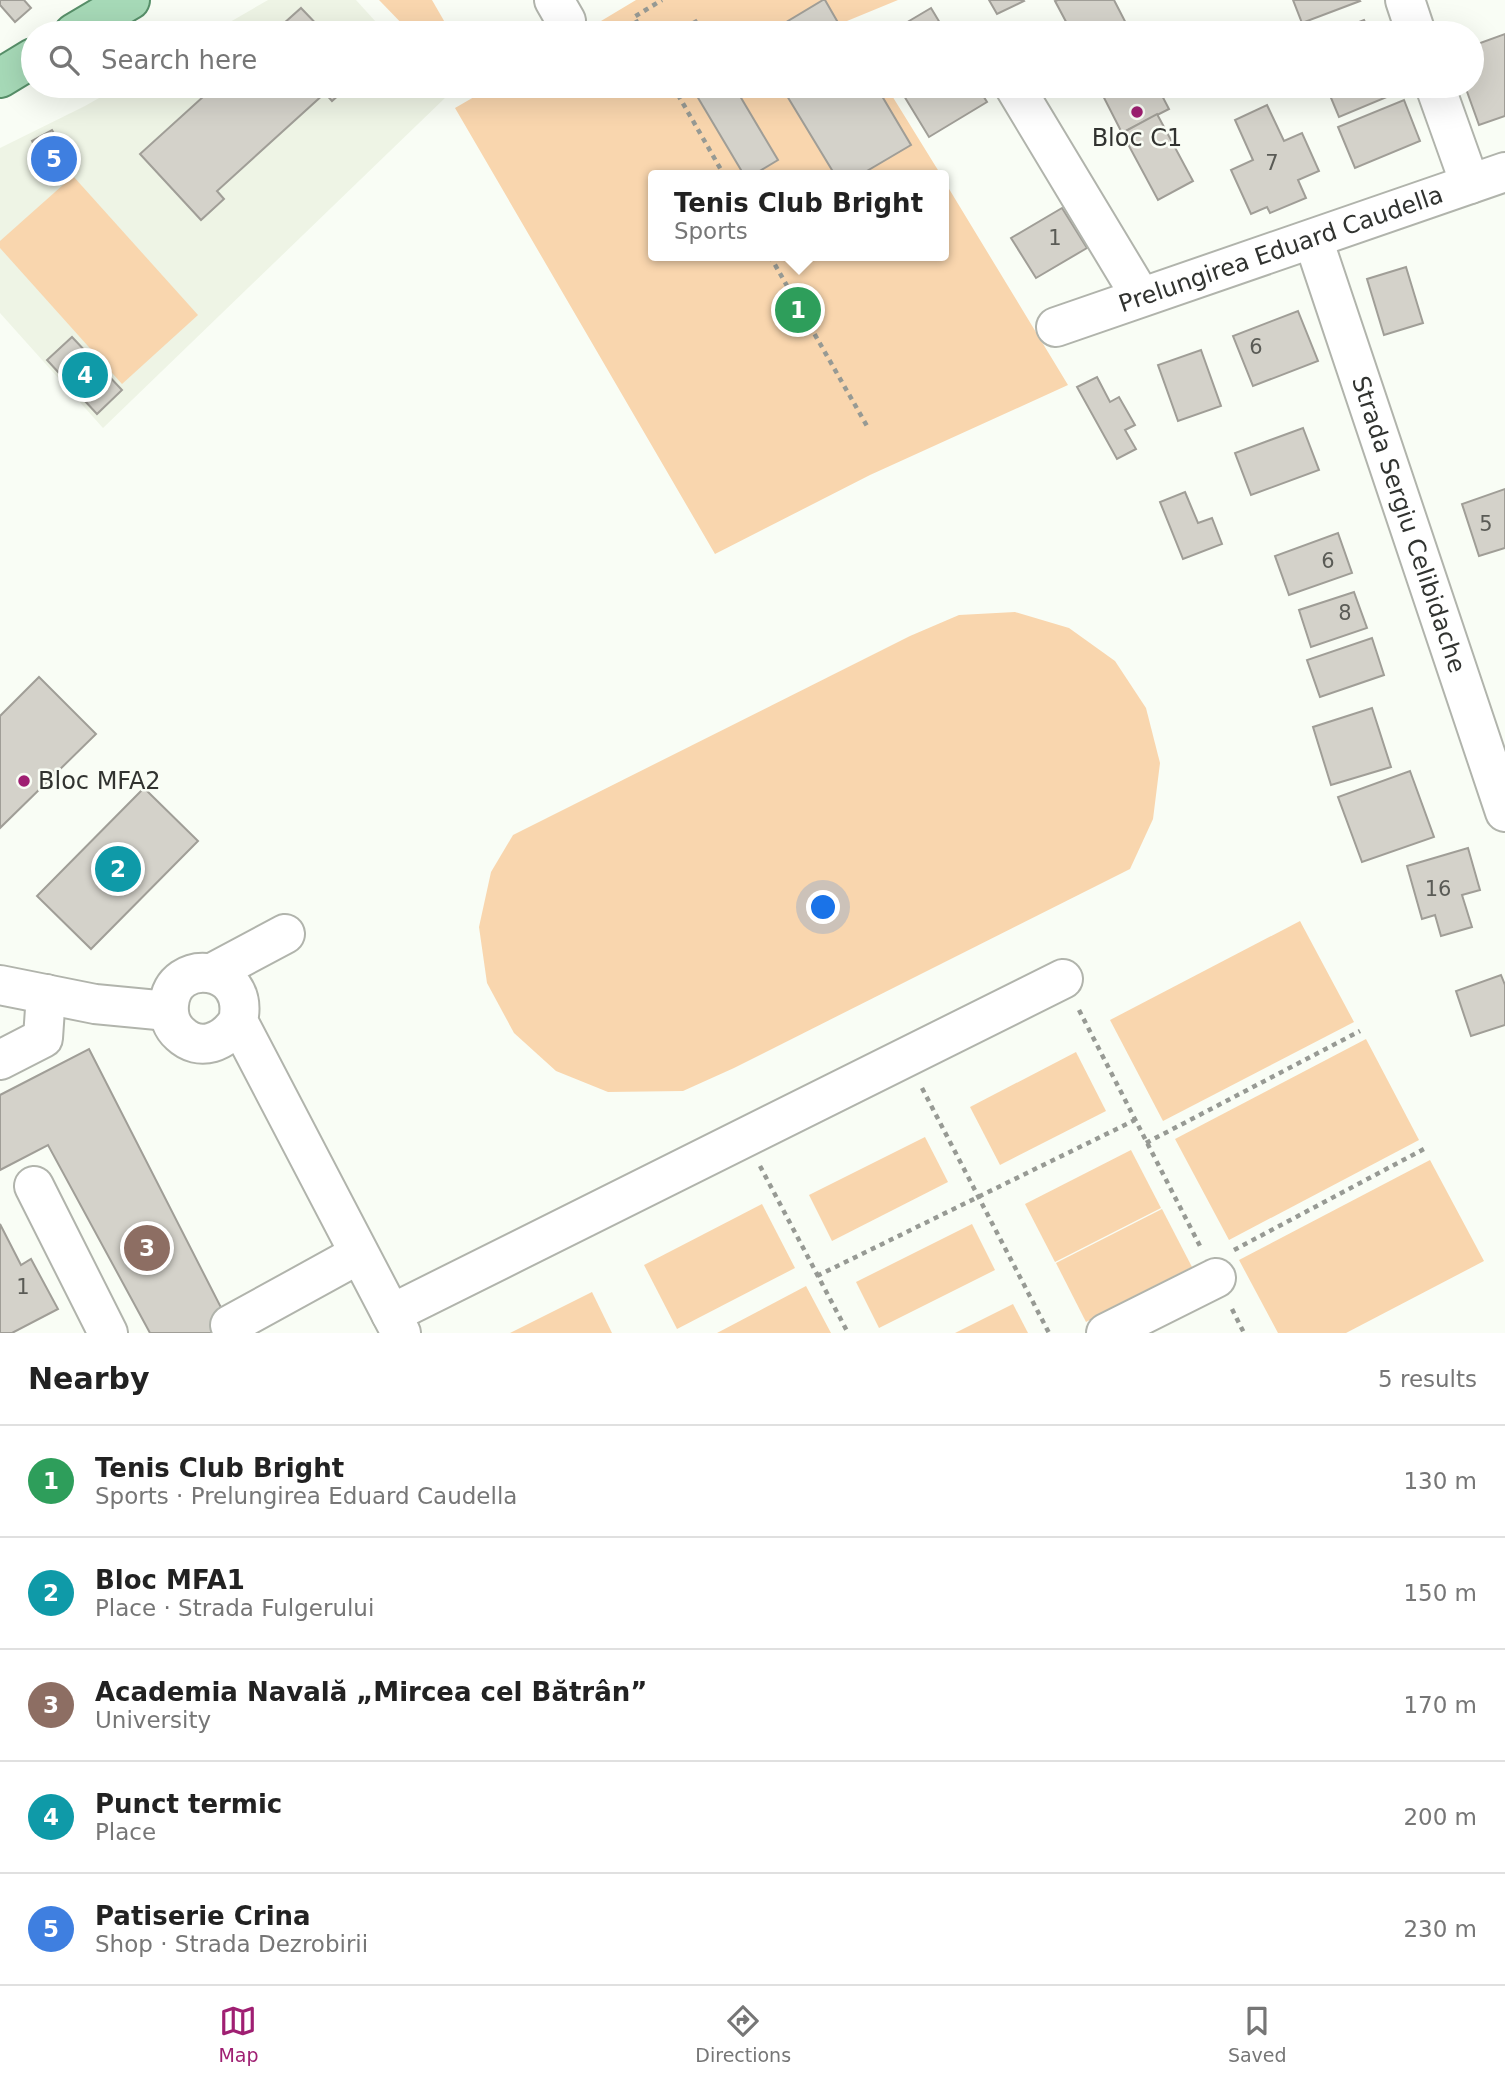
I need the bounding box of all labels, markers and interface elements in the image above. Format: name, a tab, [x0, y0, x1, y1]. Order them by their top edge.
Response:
search box	[21, 21, 1484, 98]
icon: search	[45, 41, 83, 79]
text: Search here	[101, 45, 257, 75]
marker: Bloc C1	[1129, 104, 1145, 120]
place label: Bloc C1	[1092, 124, 1182, 152]
pin: 5	[31, 133, 77, 185]
house number: 7	[1265, 151, 1279, 175]
popup	[648, 170, 949, 261]
street label: Prelungirea Eduard Caudella	[1115, 180, 1447, 318]
text: Tenis Club Bright	[674, 188, 923, 218]
text: Sports	[674, 218, 748, 244]
house number: 1	[1048, 226, 1062, 250]
pin: 1	[775, 284, 821, 336]
house number: 6	[1249, 335, 1263, 359]
pin: 4	[62, 349, 108, 401]
street label: Strada Sergiu Celibidache	[1346, 373, 1471, 676]
house number: 5	[1479, 512, 1493, 536]
house number: 6	[1321, 549, 1335, 573]
house number: 8	[1338, 601, 1352, 625]
place label: Bloc MFA2	[38, 767, 161, 795]
marker: Bloc MFA2	[16, 773, 32, 789]
pin: 2	[95, 843, 141, 895]
house number: 16	[1425, 877, 1451, 901]
your location	[806, 890, 840, 924]
pin: 3	[124, 1222, 170, 1274]
house number: 1	[16, 1275, 30, 1299]
text: Nearby	[28, 1361, 150, 1396]
text: 5 results	[1378, 1366, 1477, 1392]
text: Tenis Club Bright	[95, 1453, 344, 1483]
text: 1	[43, 1468, 59, 1494]
text: 130 m	[1403, 1468, 1477, 1494]
text: Sports · Prelungirea Eduard Caudella	[95, 1483, 517, 1509]
text: Bloc MFA1	[95, 1565, 245, 1595]
text: 2	[43, 1580, 59, 1606]
text: 150 m	[1403, 1580, 1477, 1606]
text: Place · Strada Fulgerului	[95, 1595, 374, 1621]
text: Academia Navală „Mircea cel Bătrân”	[95, 1677, 647, 1707]
text: 3	[43, 1692, 59, 1718]
text: 170 m	[1403, 1692, 1477, 1718]
text: University	[95, 1707, 211, 1733]
text: Punct termic	[95, 1789, 282, 1819]
text: 4	[43, 1804, 59, 1830]
text: 200 m	[1403, 1804, 1477, 1830]
text: Place	[95, 1819, 156, 1845]
text: Patiserie Crina	[95, 1901, 311, 1931]
text: 5	[43, 1916, 59, 1942]
text: 230 m	[1403, 1916, 1477, 1942]
text: Shop · Strada Dezrobirii	[95, 1931, 368, 1957]
tab: Map	[218, 2002, 259, 2066]
tab: Directions	[695, 2002, 791, 2066]
tab: Saved	[1228, 2002, 1287, 2066]

